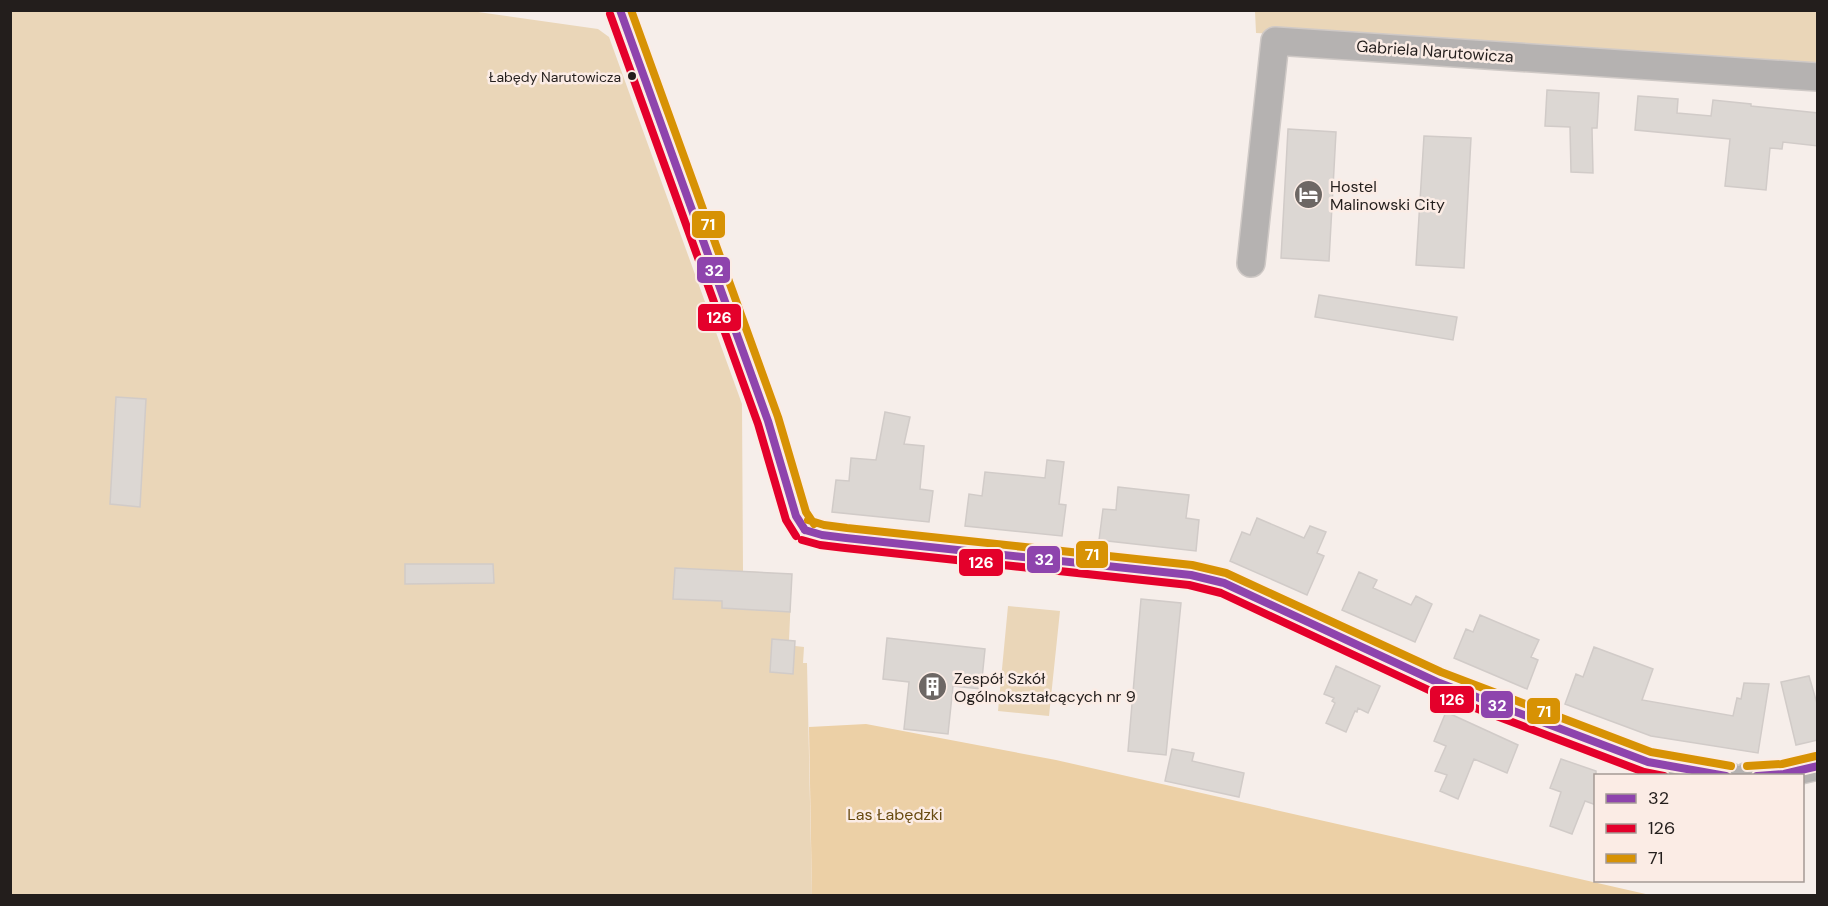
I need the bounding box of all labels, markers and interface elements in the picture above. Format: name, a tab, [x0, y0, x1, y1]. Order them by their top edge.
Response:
street label: Gabriela Narutowicza	[1356, 36, 1514, 67]
place label: Łabędy Narutowicza	[489, 68, 621, 86]
marker: Łabędy Narutowicza	[626, 70, 638, 82]
place label: Hostel Malinowski City	[1330, 176, 1445, 215]
hotel icon: Hostel Malinowski City	[1293, 179, 1325, 211]
line badge: 71	[691, 210, 726, 239]
text: 71	[701, 214, 715, 235]
line badge: 32	[696, 256, 731, 284]
text: 32	[705, 260, 723, 281]
line badge: 126	[697, 303, 742, 332]
text: 126	[706, 307, 732, 328]
line badge: 71	[1075, 540, 1109, 569]
text: 71	[1085, 544, 1099, 565]
line badge: 32	[1026, 545, 1061, 574]
line badge: 126	[958, 548, 1004, 577]
text: 32	[1035, 549, 1053, 570]
text: 126	[968, 552, 994, 573]
place label: Zespół Szkół Ogólnokształcących nr 9	[954, 668, 1136, 707]
building icon: Zespół Szkół Ogólnokształcących nr 9	[917, 671, 949, 703]
line badge: 126	[1429, 685, 1475, 714]
text: 126	[1439, 689, 1465, 710]
line badge: 32	[1480, 690, 1514, 719]
text: 32	[1488, 695, 1506, 716]
line badge: 71	[1526, 697, 1561, 725]
text: 71	[1537, 701, 1551, 722]
legend	[1594, 774, 1804, 882]
text: 32	[1648, 786, 1669, 810]
park label: Las Łabędzki	[847, 804, 943, 825]
text: 126	[1648, 816, 1675, 840]
text: 71	[1648, 846, 1663, 870]

